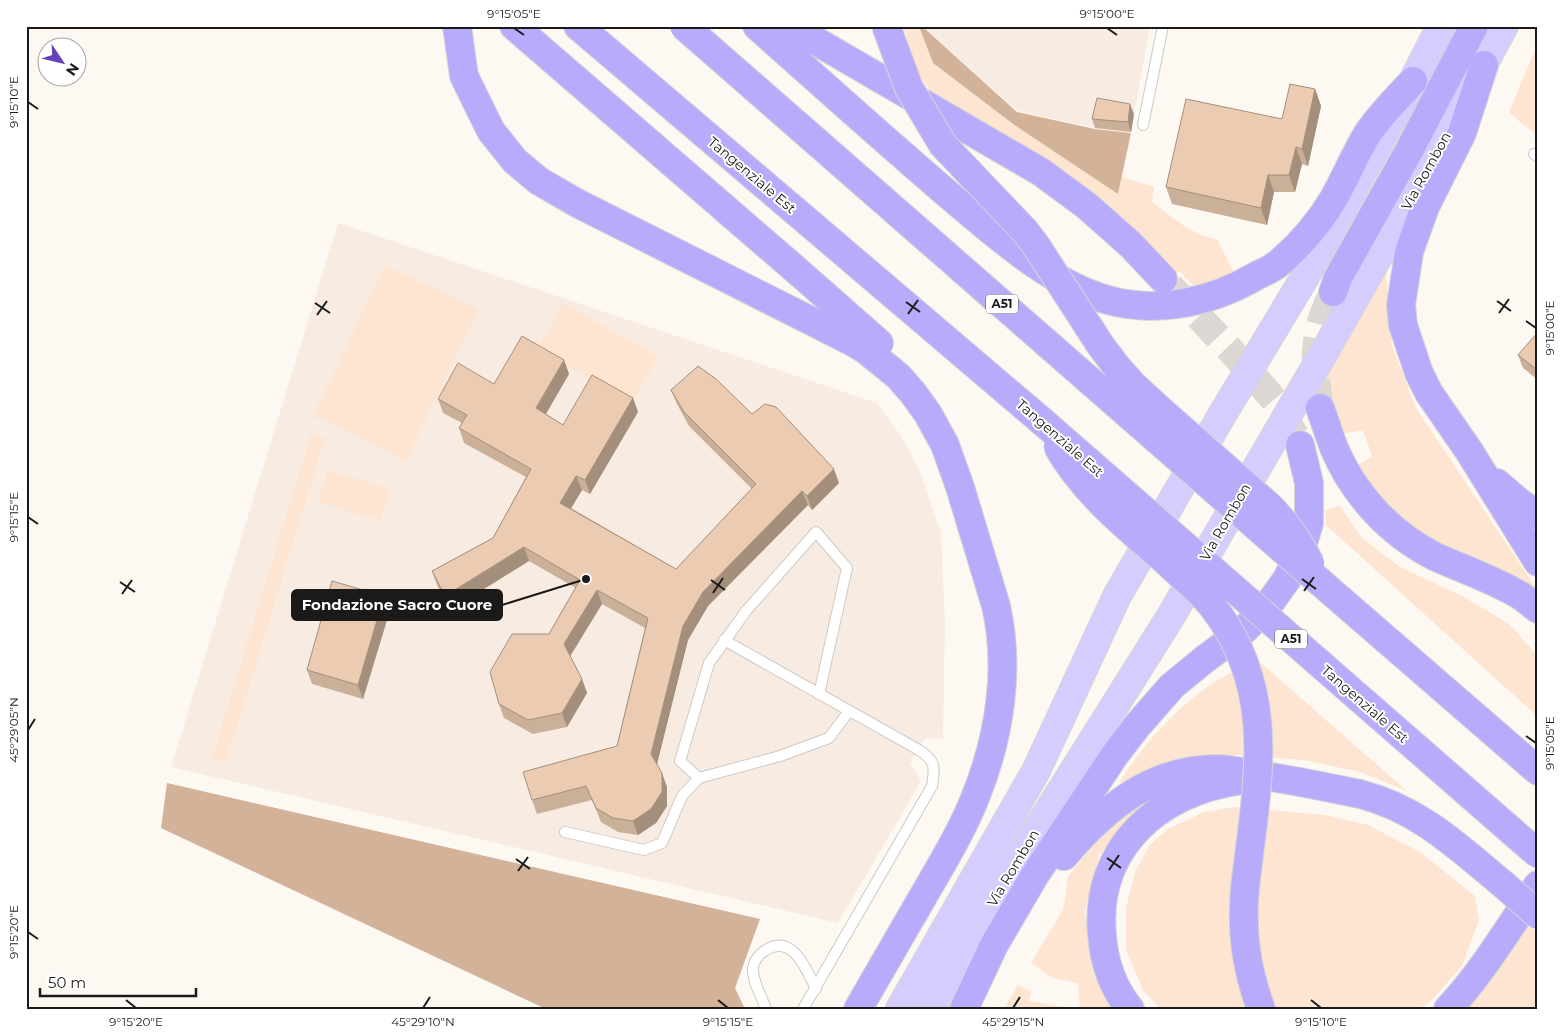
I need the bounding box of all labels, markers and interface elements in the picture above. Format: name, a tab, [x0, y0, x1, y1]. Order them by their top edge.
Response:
text: 9°15'05"E	[487, 6, 541, 21]
text: 9°15'00"E	[1080, 6, 1135, 21]
north arrow	[38, 38, 88, 88]
text: N	[62, 60, 83, 79]
text: 9°15'10"E	[6, 76, 21, 128]
street label: Via Rombon	[1397, 129, 1455, 213]
street label: Tangenziale Est	[704, 133, 800, 217]
road number: A51	[986, 294, 1018, 314]
text: 9°15'00"E	[1542, 301, 1557, 356]
street label: Tangenziale Est	[1013, 395, 1108, 481]
street label: Via Rombon	[1196, 480, 1254, 564]
text: 9°15'15"E	[6, 492, 21, 542]
callout: Fondazione Sacro Cuore	[292, 590, 502, 620]
text: Fondazione Sacro Cuore	[302, 595, 492, 614]
road number: A51	[1275, 630, 1307, 648]
street label: Tangenziale Est	[1318, 661, 1413, 747]
text: 45°29'05"N	[6, 697, 21, 763]
text: 9°15'05"E	[1542, 716, 1557, 770]
street label: Via Rombon	[983, 826, 1043, 910]
text: 9°15'20"E	[6, 905, 21, 959]
scale bar	[40, 965, 196, 997]
text: 50 m	[48, 973, 86, 992]
text: 9°15'20"E	[109, 1014, 163, 1029]
text: 45°29'10"N	[391, 1014, 455, 1029]
text: 9°15'15"E	[703, 1014, 753, 1029]
text: 45°29'15"N	[982, 1014, 1044, 1029]
text: 9°15'10"E	[1295, 1014, 1347, 1029]

